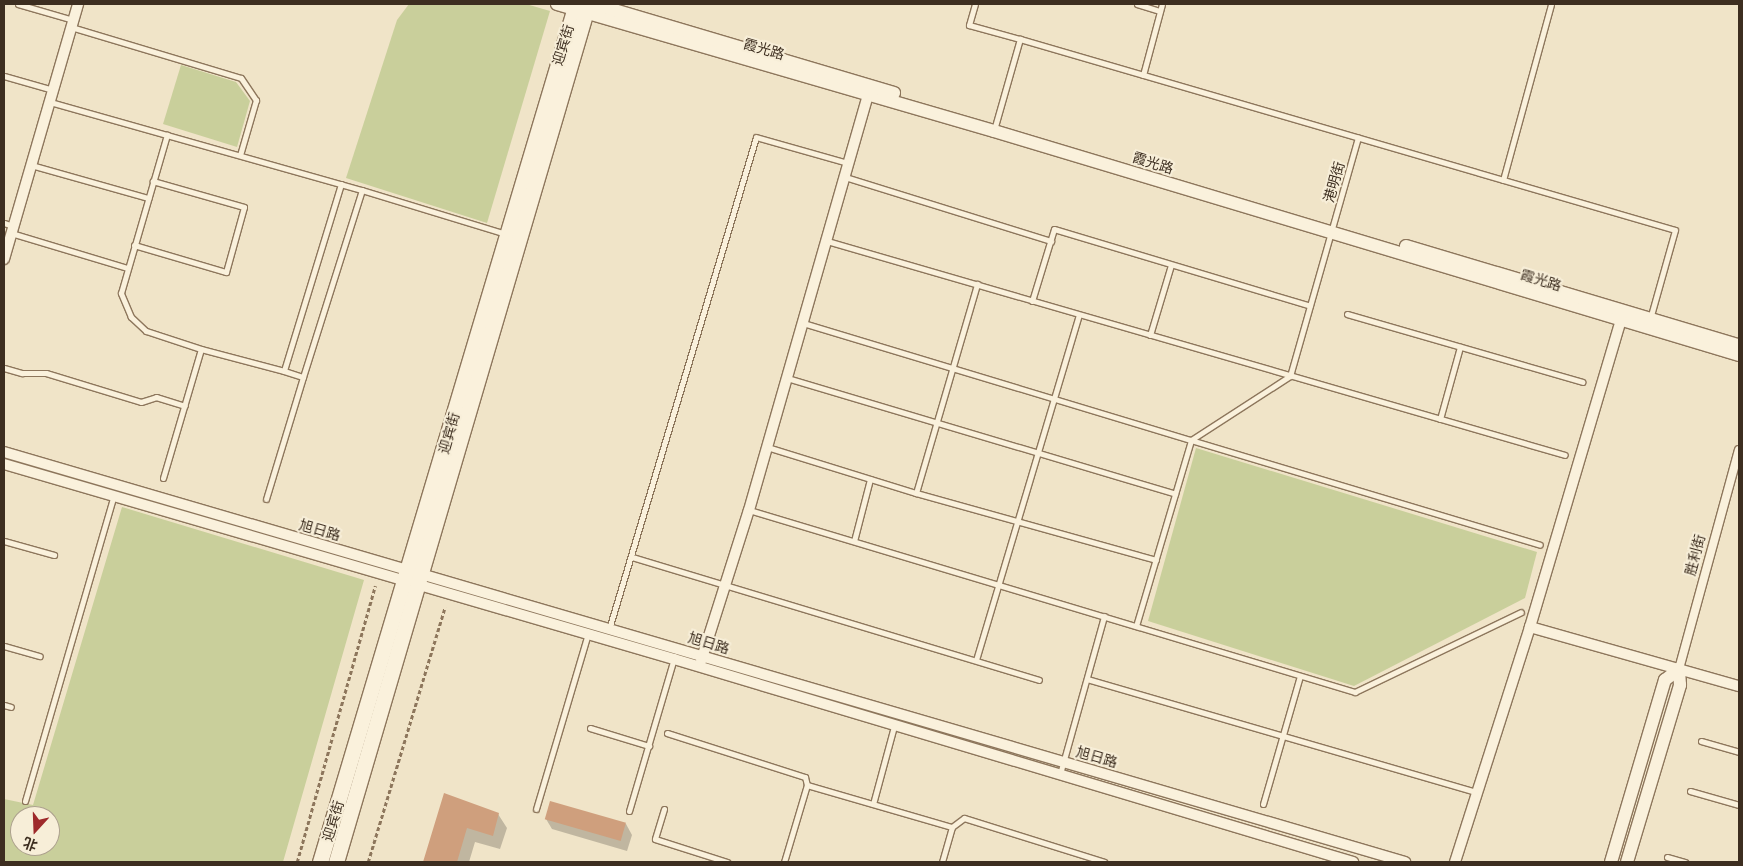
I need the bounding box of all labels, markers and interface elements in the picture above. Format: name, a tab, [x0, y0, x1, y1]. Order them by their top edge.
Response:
street label: 迎宾街	[549, 22, 577, 68]
street label: 霞光路	[741, 35, 787, 63]
street label: 霞光路	[1130, 149, 1176, 177]
street label: 港明街	[1320, 159, 1348, 205]
street label: 霞光路	[1518, 266, 1564, 294]
street label: 迎宾街	[435, 410, 463, 456]
street label: 旭日路	[297, 516, 343, 544]
street label: 胜利街	[1681, 533, 1709, 577]
street label: 旭日路	[686, 629, 732, 657]
street label: 旭日路	[1074, 743, 1120, 771]
street label: 迎宾街	[319, 798, 347, 844]
north arrow	[10, 806, 60, 856]
text: 北	[21, 833, 40, 855]

